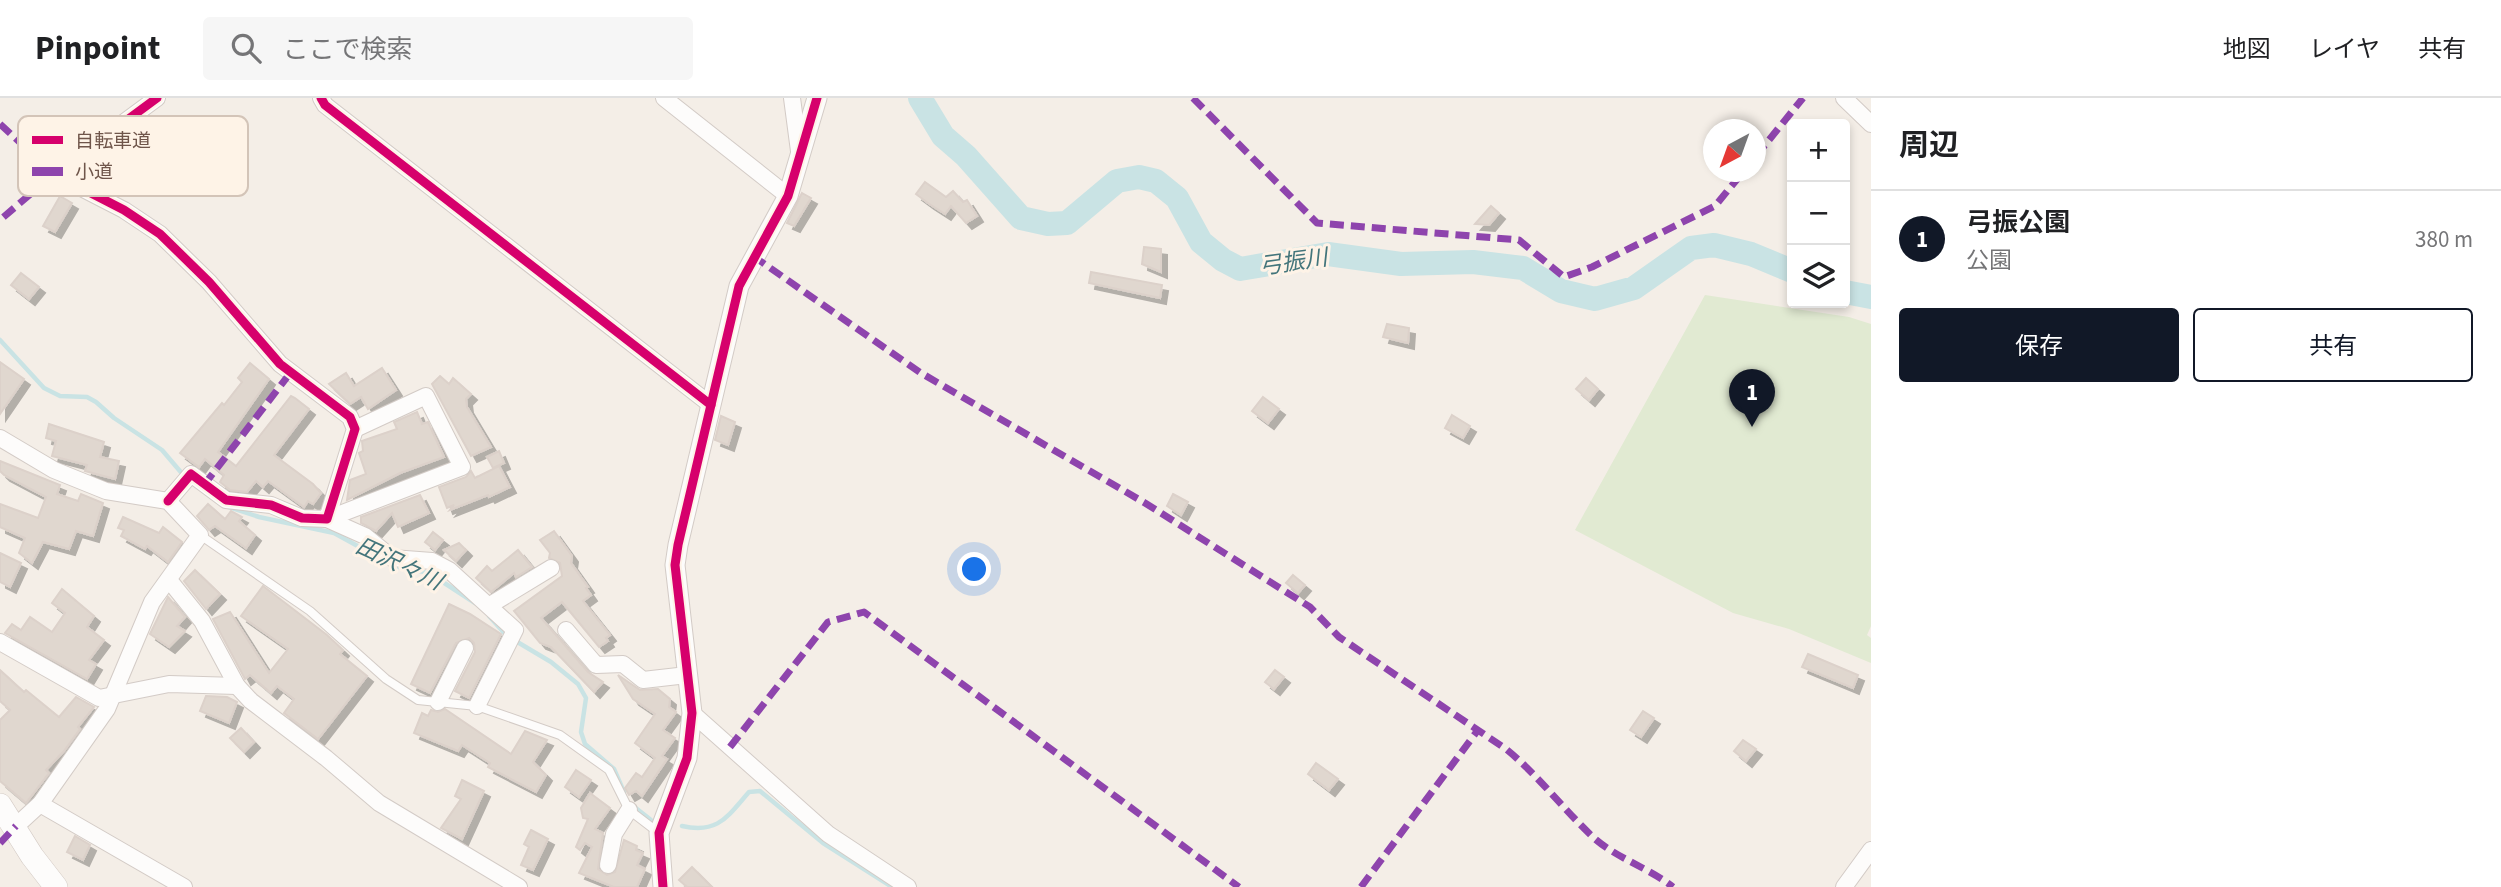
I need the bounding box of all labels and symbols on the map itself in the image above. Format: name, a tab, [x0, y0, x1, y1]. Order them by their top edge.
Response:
legend	[18, 116, 248, 196]
north arrow	[1703, 119, 1766, 182]
text: 自転車道	[75, 128, 151, 155]
text: 小道	[75, 159, 113, 186]
water label: 弓振川	[1257, 240, 1332, 283]
pin: 1	[1729, 369, 1775, 427]
water label: 田沢々川	[350, 530, 450, 600]
your location	[957, 552, 991, 586]

